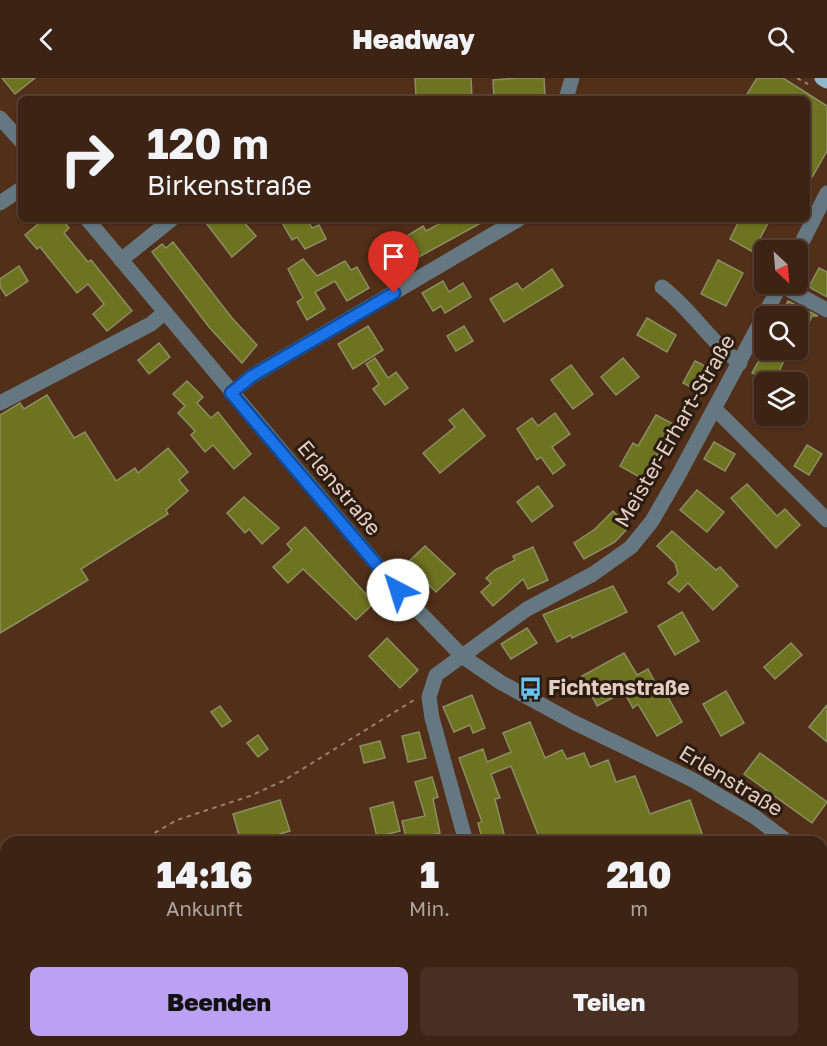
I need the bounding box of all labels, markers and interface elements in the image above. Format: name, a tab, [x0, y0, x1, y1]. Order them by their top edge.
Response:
icon: back	[30, 23, 63, 56]
text: Headway	[352, 23, 475, 55]
icon: search	[764, 23, 797, 56]
text: 120 m	[147, 118, 269, 168]
icon: right	[48, 120, 126, 198]
text: Birkenstraße	[147, 169, 312, 201]
pin	[368, 231, 419, 293]
icon: arrive	[377, 240, 410, 273]
north arrow	[754, 240, 808, 294]
map controls	[754, 240, 808, 426]
button: search	[754, 306, 808, 360]
street label: Meister-Erhart-Straße	[608, 329, 740, 532]
button: layers	[754, 372, 808, 426]
street label: Erlenstraße	[292, 434, 387, 540]
position arrow	[366, 558, 430, 622]
place label: Fichtenstraße	[548, 674, 690, 700]
bus stop icon: Fichtenstraße	[517, 675, 543, 701]
street label: Erlenstraße	[675, 739, 788, 821]
text: 14:16	[156, 853, 253, 896]
text: 1	[420, 853, 439, 896]
text: 210	[606, 853, 672, 896]
text: Ankunft	[166, 896, 243, 920]
text: Min.	[409, 896, 450, 920]
text: m	[630, 896, 648, 920]
button: Beenden	[30, 967, 408, 1036]
button: Teilen	[420, 967, 798, 1036]

